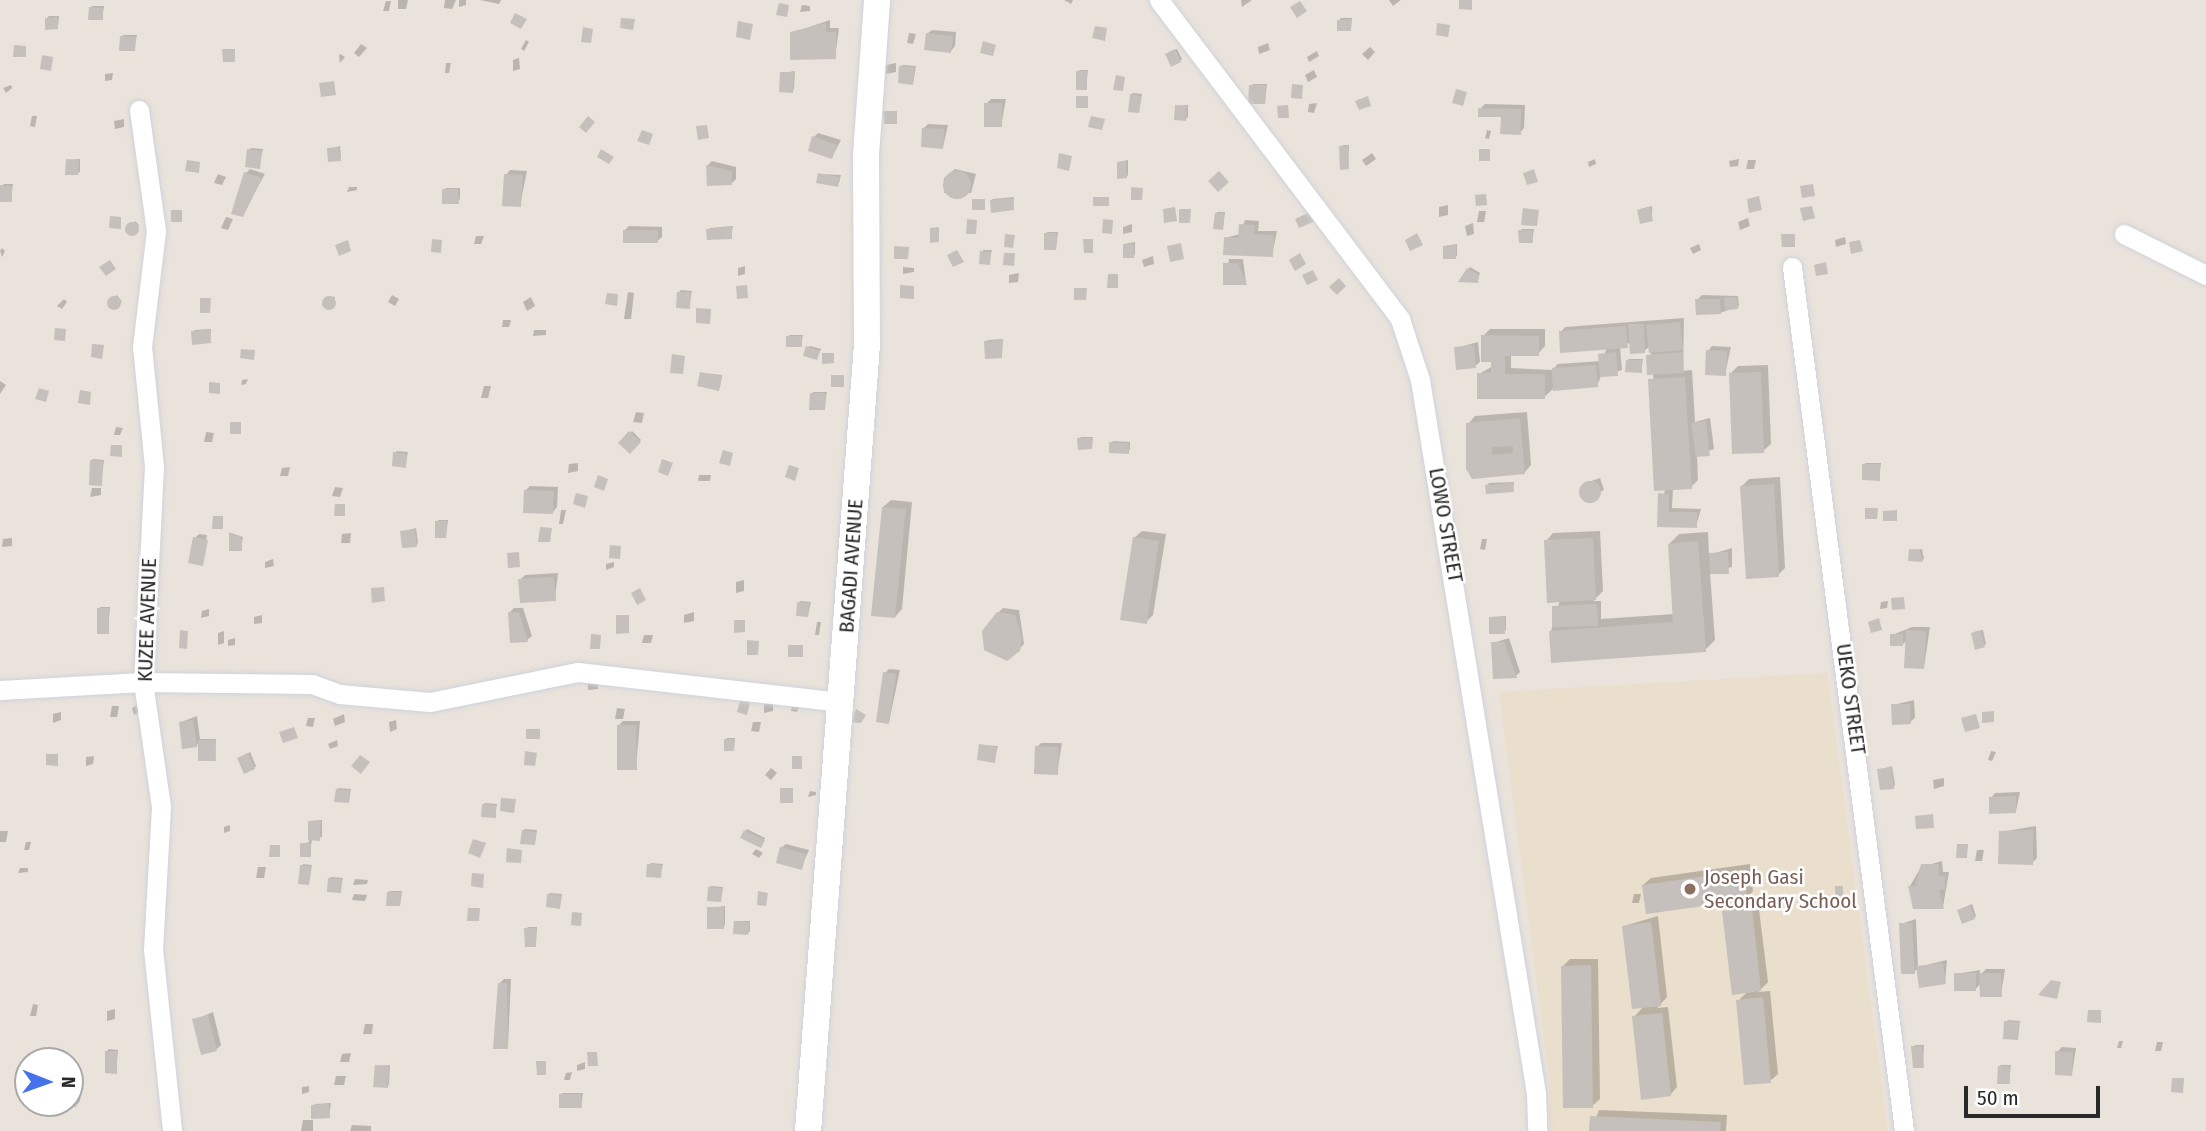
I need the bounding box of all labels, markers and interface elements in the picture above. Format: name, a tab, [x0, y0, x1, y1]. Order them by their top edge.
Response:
street label: LOWO STREET	[1424, 466, 1468, 584]
street label: BAGADI AVENUE	[834, 498, 868, 634]
street label: KUZEE AVENUE	[132, 558, 162, 682]
street label: UEKO STREET	[1831, 642, 1871, 756]
place label: Joseph Gasi Secondary School	[1704, 864, 1857, 914]
marker: Joseph Gasi Secondary School	[1682, 881, 1698, 897]
north arrow	[14, 1047, 84, 1117]
scale bar	[1968, 1072, 2104, 1116]
text: N	[57, 1076, 80, 1088]
text: 50 m	[1977, 1085, 2019, 1111]

